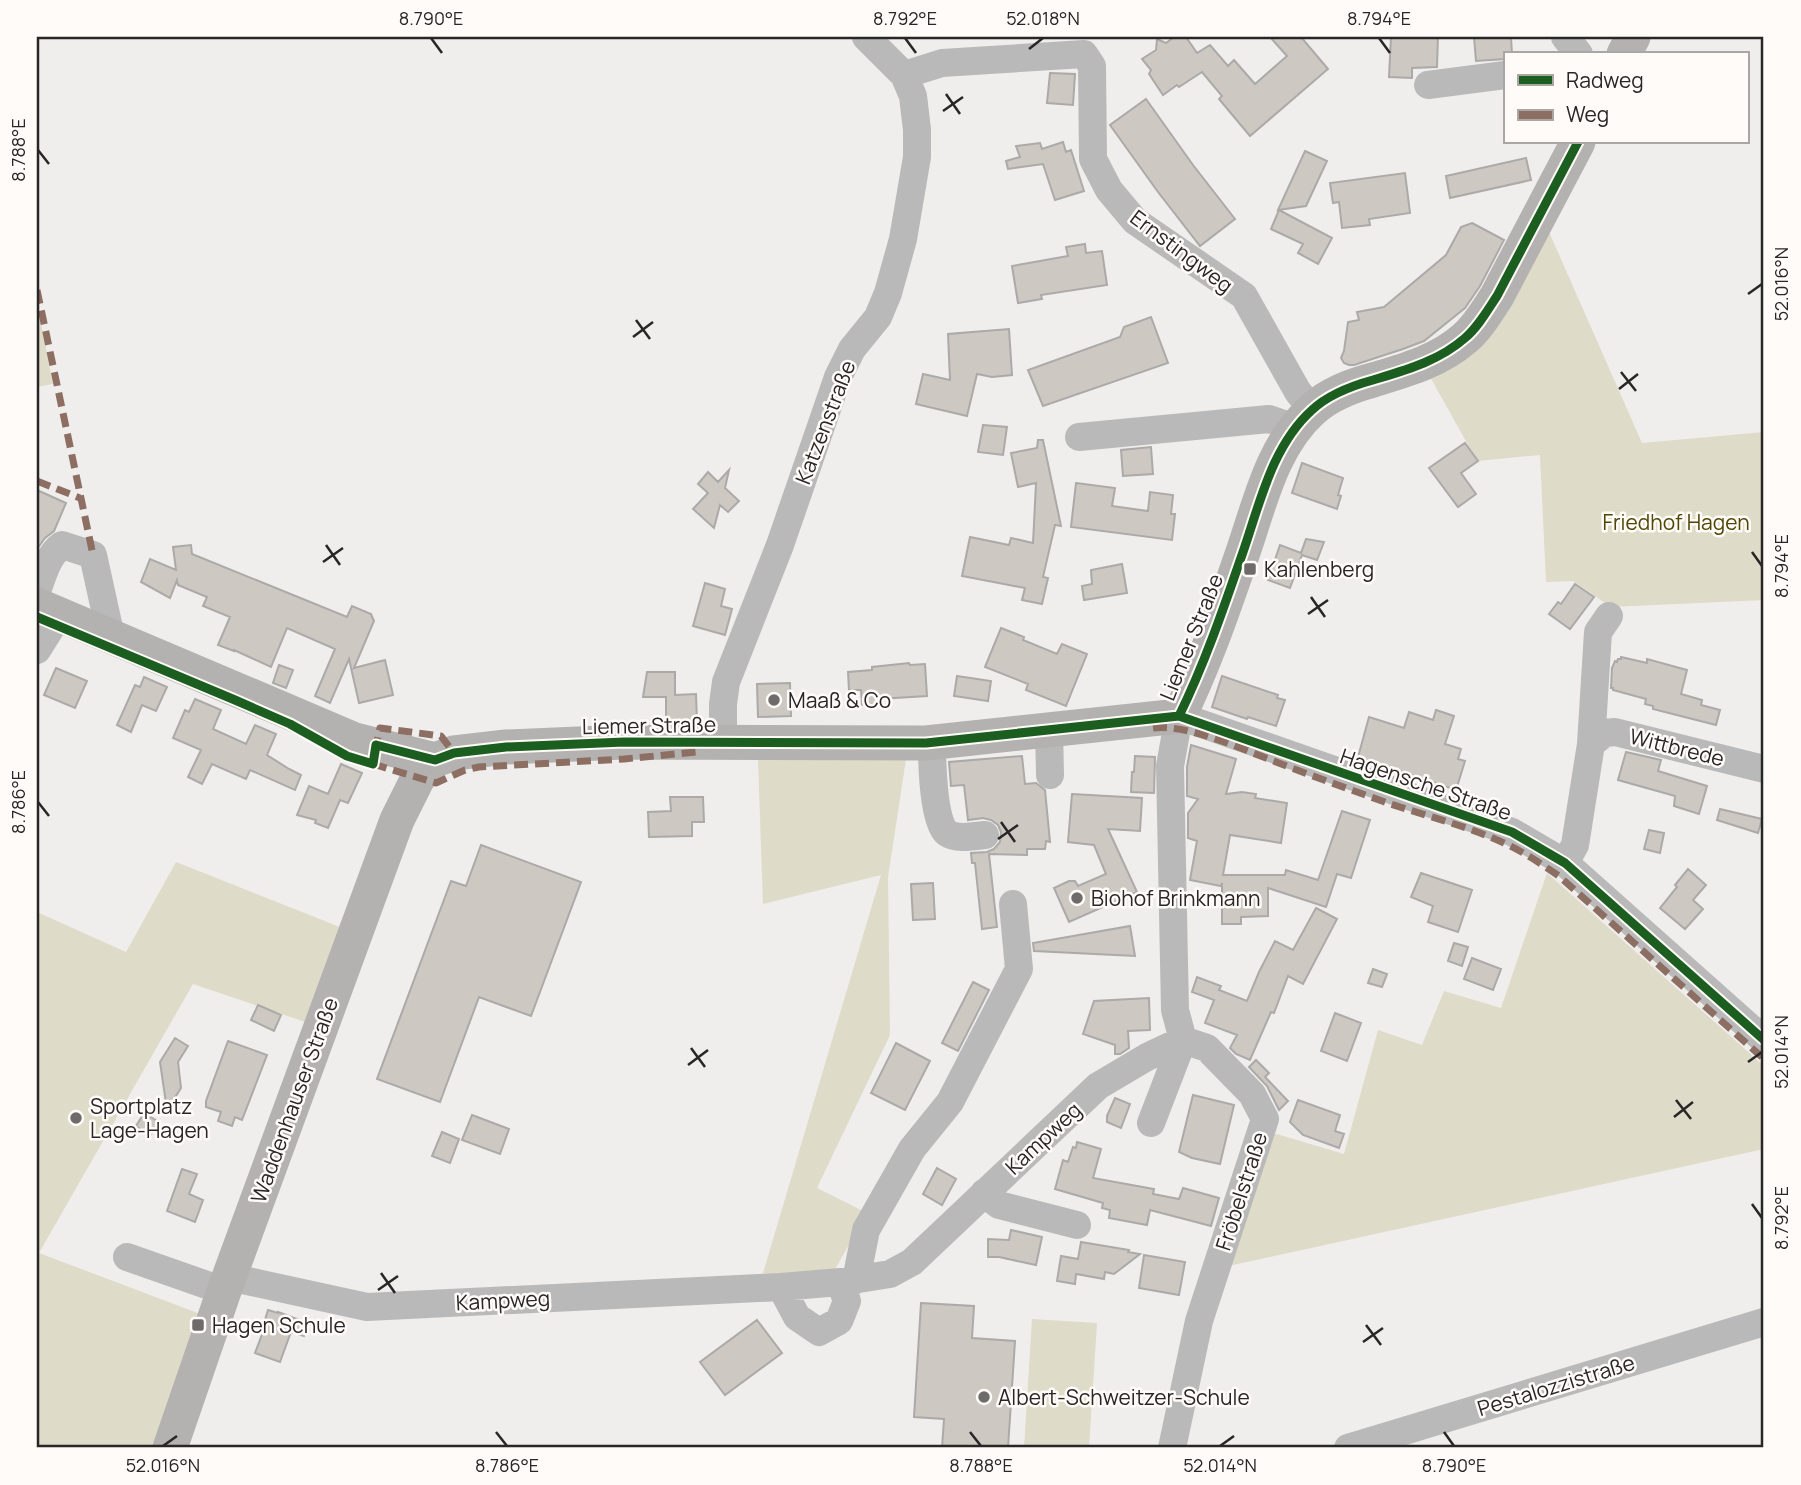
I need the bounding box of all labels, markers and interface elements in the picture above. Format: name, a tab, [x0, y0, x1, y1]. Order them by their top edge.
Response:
text: 8.790°E	[399, 6, 463, 30]
text: 8.792°E	[873, 6, 937, 30]
text: 52.018°N	[1006, 6, 1080, 30]
text: 8.794°E	[1347, 6, 1411, 30]
legend	[1504, 52, 1748, 144]
text: Radweg	[1566, 66, 1644, 94]
text: Weg	[1566, 100, 1609, 128]
text: 8.788°E	[6, 118, 30, 182]
street label: Ernstingweg	[1125, 203, 1239, 299]
text: 52.016°N	[1769, 247, 1793, 321]
street label: Katzenstraße	[789, 356, 861, 488]
park label: Friedhof Hagen	[1602, 508, 1750, 536]
text: 8.794°E	[1769, 534, 1793, 598]
place label: Kahlenberg	[1264, 555, 1374, 583]
marker: Kahlenberg	[1242, 561, 1258, 577]
street label: Liemer Straße	[1153, 569, 1229, 705]
place label: Maaß & Co	[788, 686, 891, 714]
marker: Maaß & Co	[766, 692, 782, 708]
street label: Liemer Straße	[582, 710, 716, 740]
street label: Wittbrede	[1627, 722, 1727, 772]
street label: Hagensche Straße	[1337, 742, 1515, 826]
text: 8.786°E	[6, 770, 30, 834]
place label: Biohof Brinkmann	[1091, 884, 1260, 912]
marker: Biohof Brinkmann	[1069, 890, 1085, 906]
street label: Waddenhauser Straße	[244, 994, 344, 1206]
text: 52.014°N	[1769, 1015, 1793, 1089]
place label: Sportplatz Lage-Hagen	[90, 1092, 209, 1144]
street label: Kampweg	[999, 1096, 1087, 1180]
marker: Sportplatz Lage-Hagen	[68, 1110, 84, 1126]
street label: Fröbelstraße	[1209, 1128, 1273, 1254]
text: 8.792°E	[1769, 1186, 1793, 1250]
street label: Kampweg	[455, 1284, 551, 1316]
place label: Hagen Schule	[212, 1311, 346, 1339]
marker: Hagen Schule	[190, 1317, 206, 1333]
street label: Pestalozzistraße	[1474, 1348, 1638, 1422]
place label: Albert-Schweitzer-Schule	[998, 1383, 1250, 1411]
marker: Albert-Schweitzer-Schule	[976, 1389, 992, 1405]
text: 52.016°N	[126, 1453, 200, 1477]
text: 8.786°E	[475, 1453, 539, 1477]
text: 8.788°E	[949, 1453, 1013, 1477]
text: 52.014°N	[1183, 1453, 1257, 1477]
text: 8.790°E	[1422, 1453, 1486, 1477]

